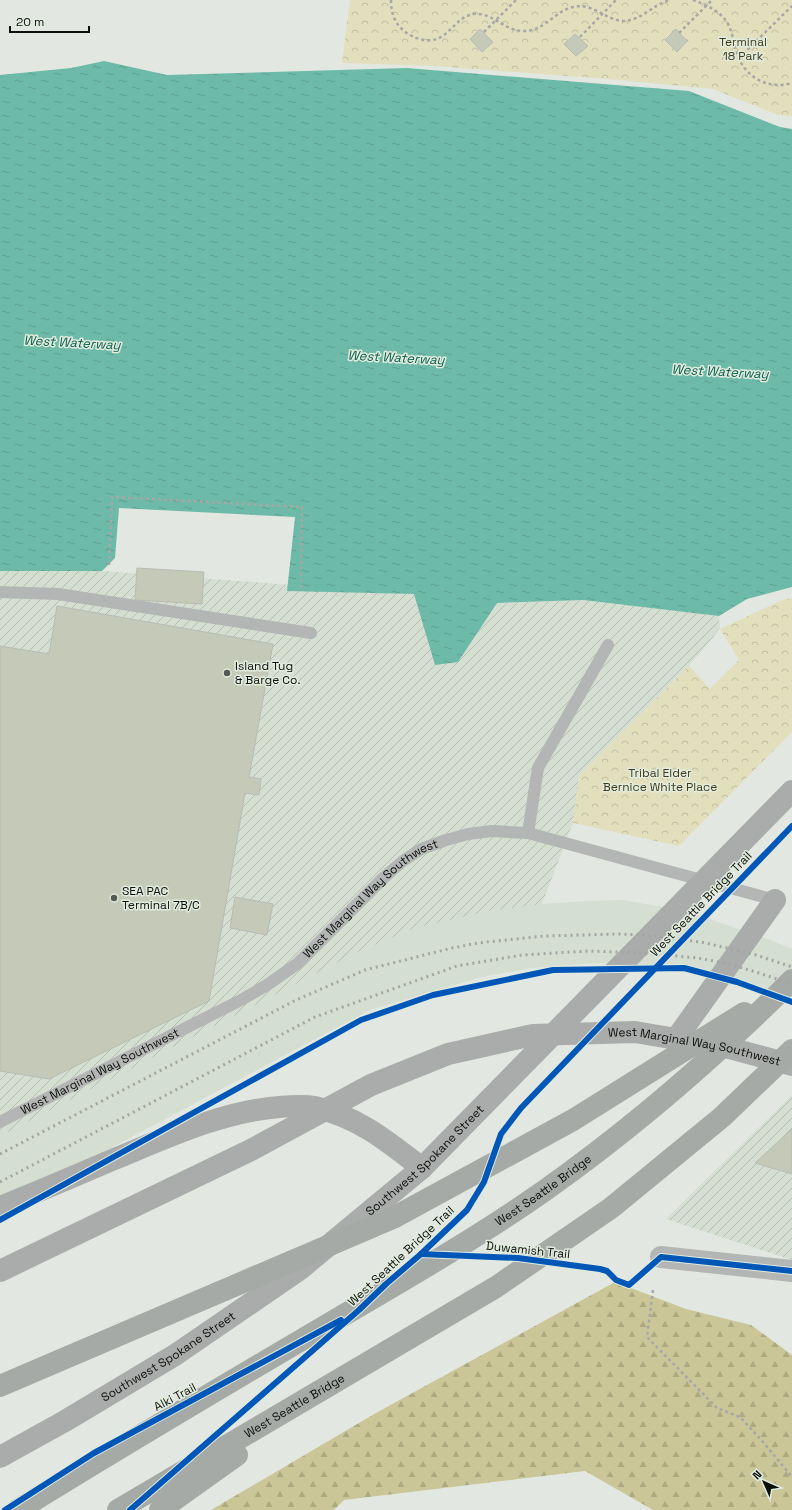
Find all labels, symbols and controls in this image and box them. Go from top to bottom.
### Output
scale bar [10,8,89,34]
text: 20 m [16,14,44,30]
park label: Terminal 18 Park [719,34,767,64]
water label: West Waterway [23,331,122,354]
water label: West Waterway [347,346,446,369]
water label: West Waterway [671,360,770,383]
place label: Island Tug & Barge Co. [235,658,300,688]
marker: Island Tug & Barge Co. [222,668,232,678]
park label: Tribal Elder Bernice White Place [603,765,717,795]
street label: West Marginal Way Southwest [299,836,440,962]
street label: West Seattle Bridge Trail [647,848,755,960]
place label: SEA PAC Terminal 7B/C [122,883,200,913]
marker: SEA PAC Terminal 7B/C [109,893,119,903]
street label: West Marginal Way Southwest [608,1024,782,1070]
street label: West Marginal Way Southwest [18,1025,182,1118]
street label: Southwest Spokane Street [362,1101,488,1219]
street label: West Seattle Bridge [492,1151,595,1230]
street label: West Seattle Bridge Trail [344,1202,458,1310]
street label: Duwamish Trail [485,1238,571,1262]
street label: Southwest Spokane Street [98,1308,239,1405]
street label: West Seattle Bridge [241,1370,348,1442]
street label: Alki Trail [151,1379,199,1415]
north arrow [744,1462,784,1502]
text: N [749,1467,764,1482]

